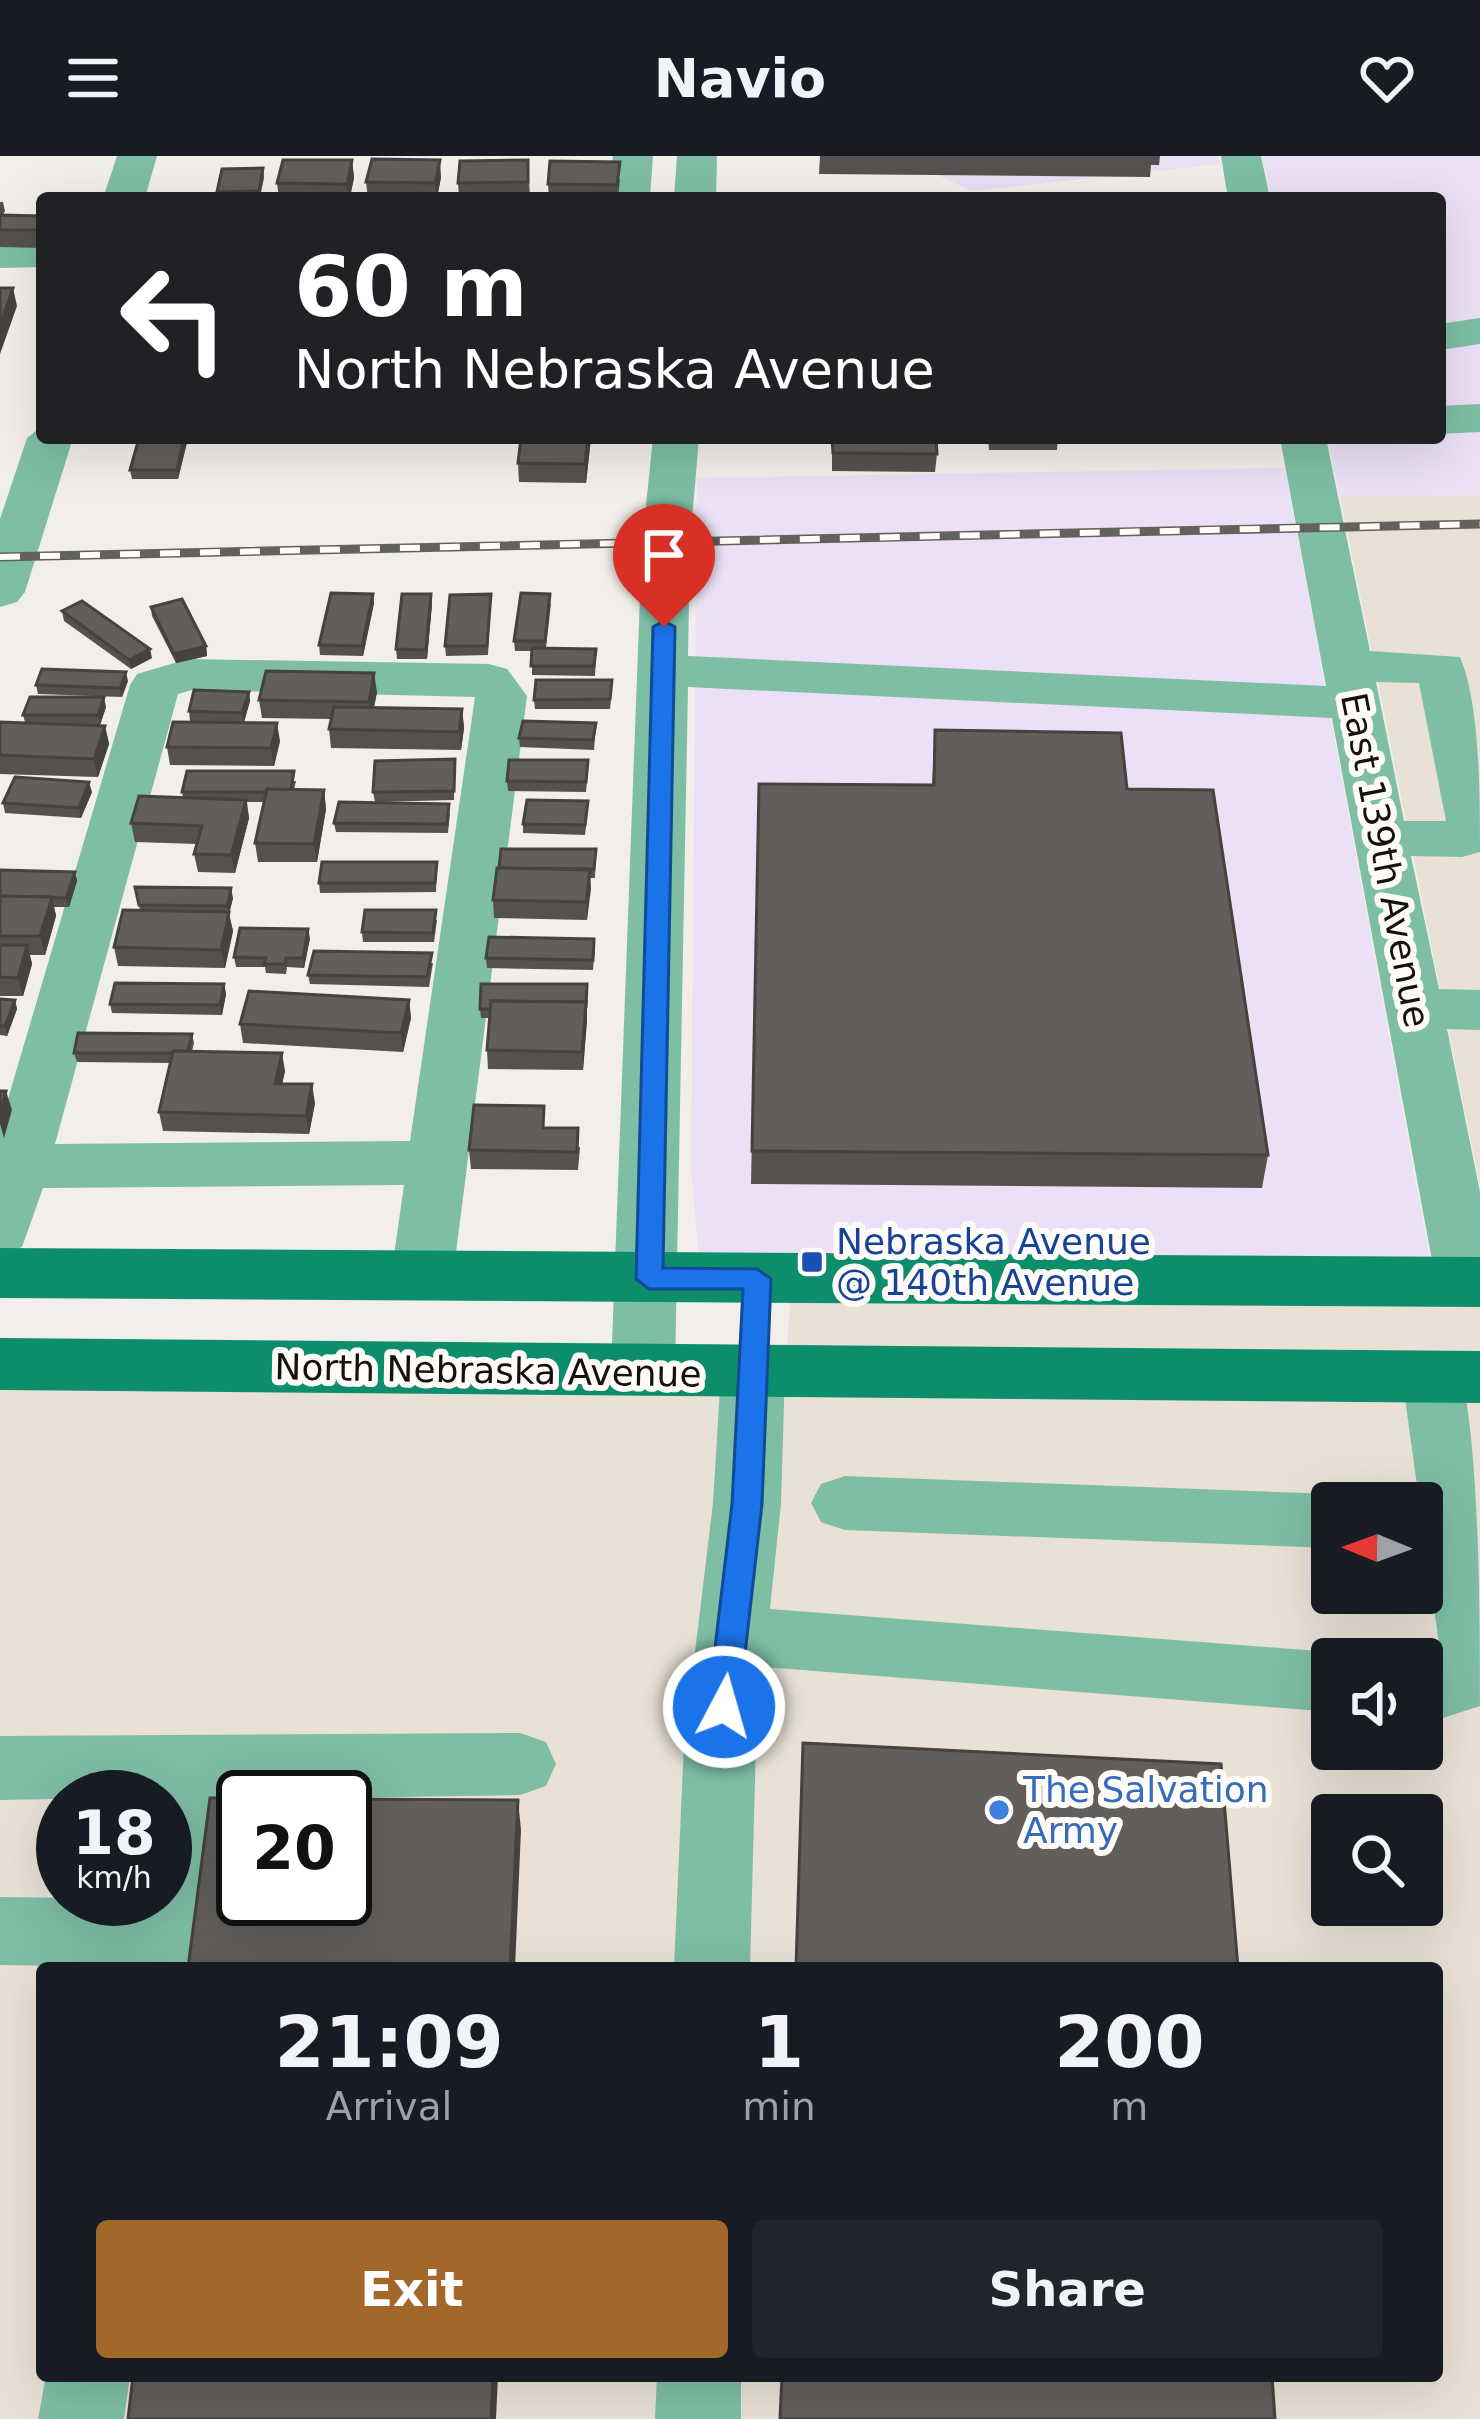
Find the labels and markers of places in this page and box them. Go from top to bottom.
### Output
pin [613,504,715,627]
place label: Nebraska Avenue @ 140th Avenue [836,1221,1151,1303]
marker: Nebraska Avenue @ 140th Avenue [799,1249,825,1275]
place label: The Salvation Army [1022,1769,1269,1851]
marker: The Salvation Army [986,1797,1012,1823]

